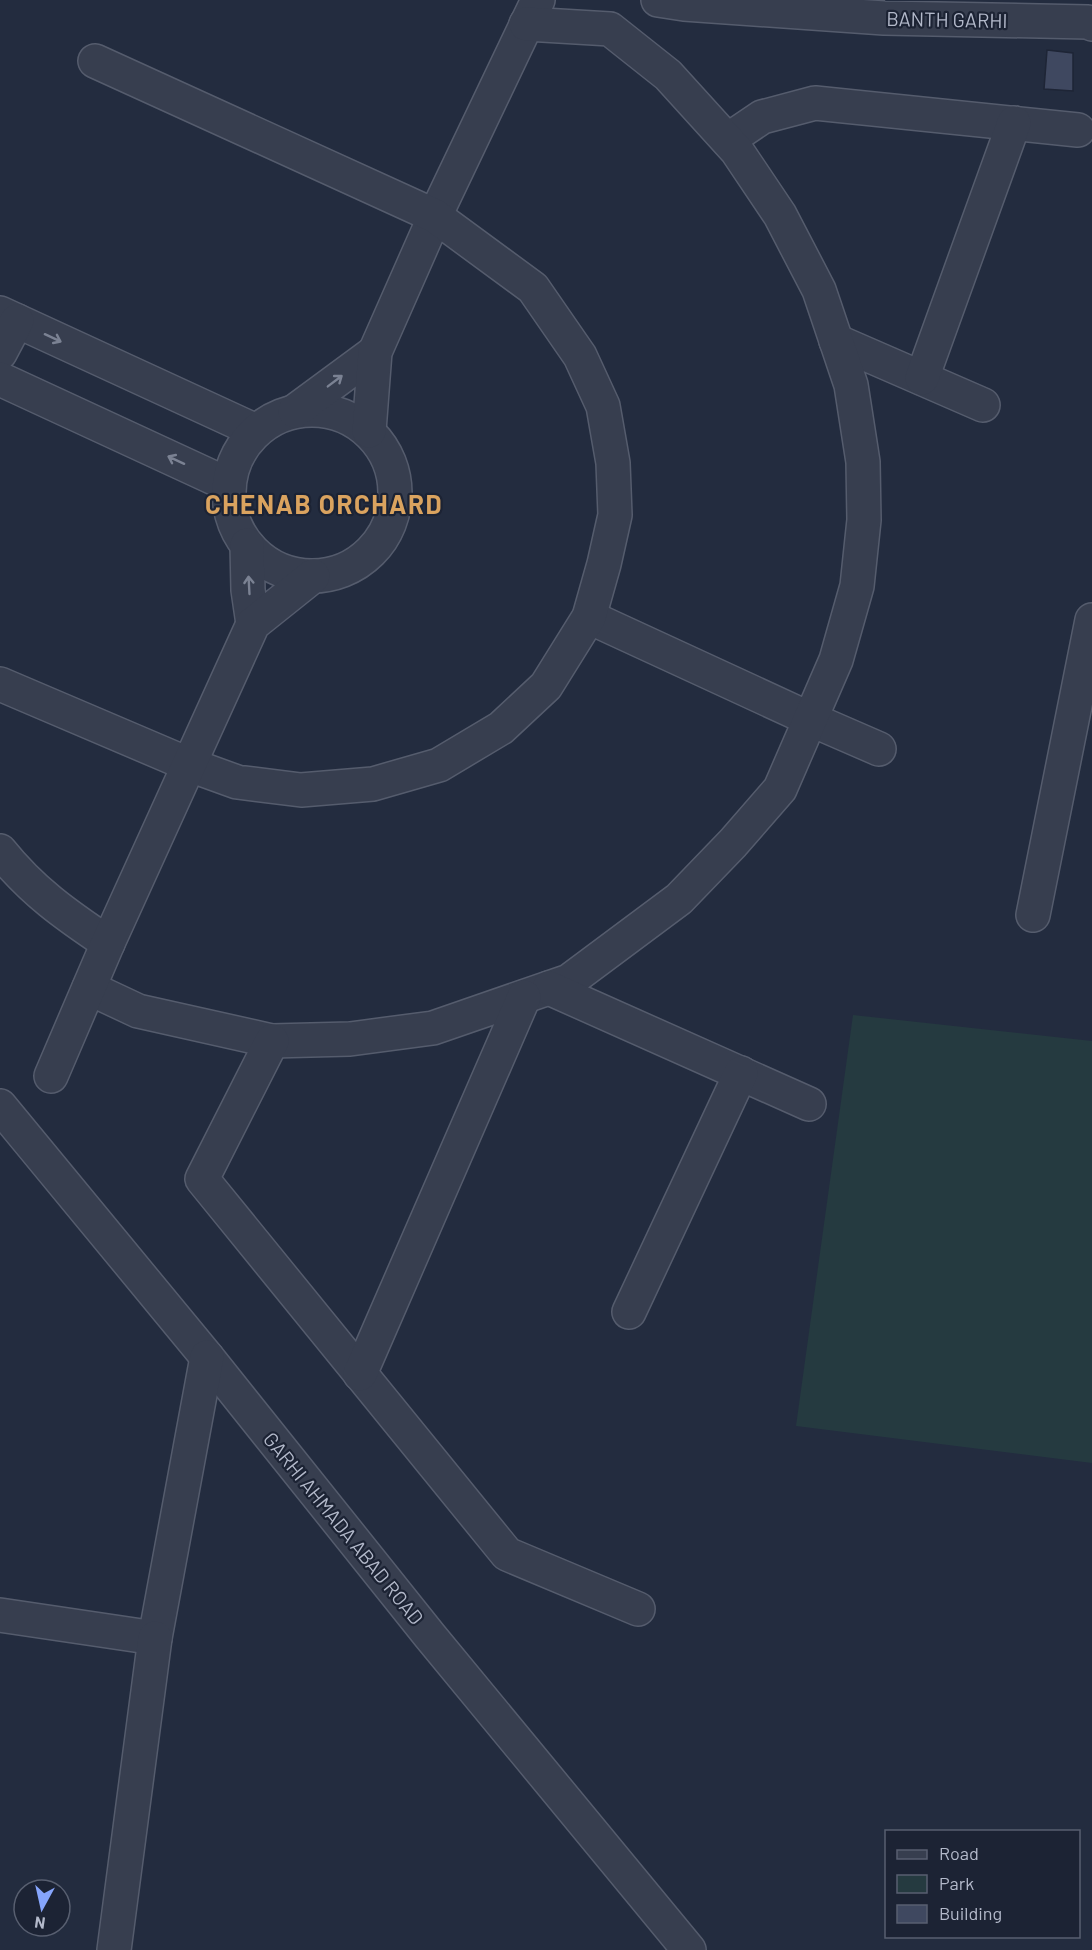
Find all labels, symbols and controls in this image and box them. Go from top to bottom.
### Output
street label: BANTH GARHI [886,6,1008,32]
one-way arrow [44,332,62,344]
one-way arrow [326,375,342,387]
one-way arrow [167,454,185,466]
district label: CHENAB ORCHARD [205,488,443,519]
one-way arrow [243,575,254,595]
street label: GARHI AHMADA ABAD ROAD [259,1427,429,1629]
legend [885,1830,1080,1938]
text: Road [939,1842,979,1864]
text: Park [939,1872,974,1894]
north arrow [12,1878,72,1938]
text: Building [939,1902,1002,1924]
text: N [33,1913,46,1933]

